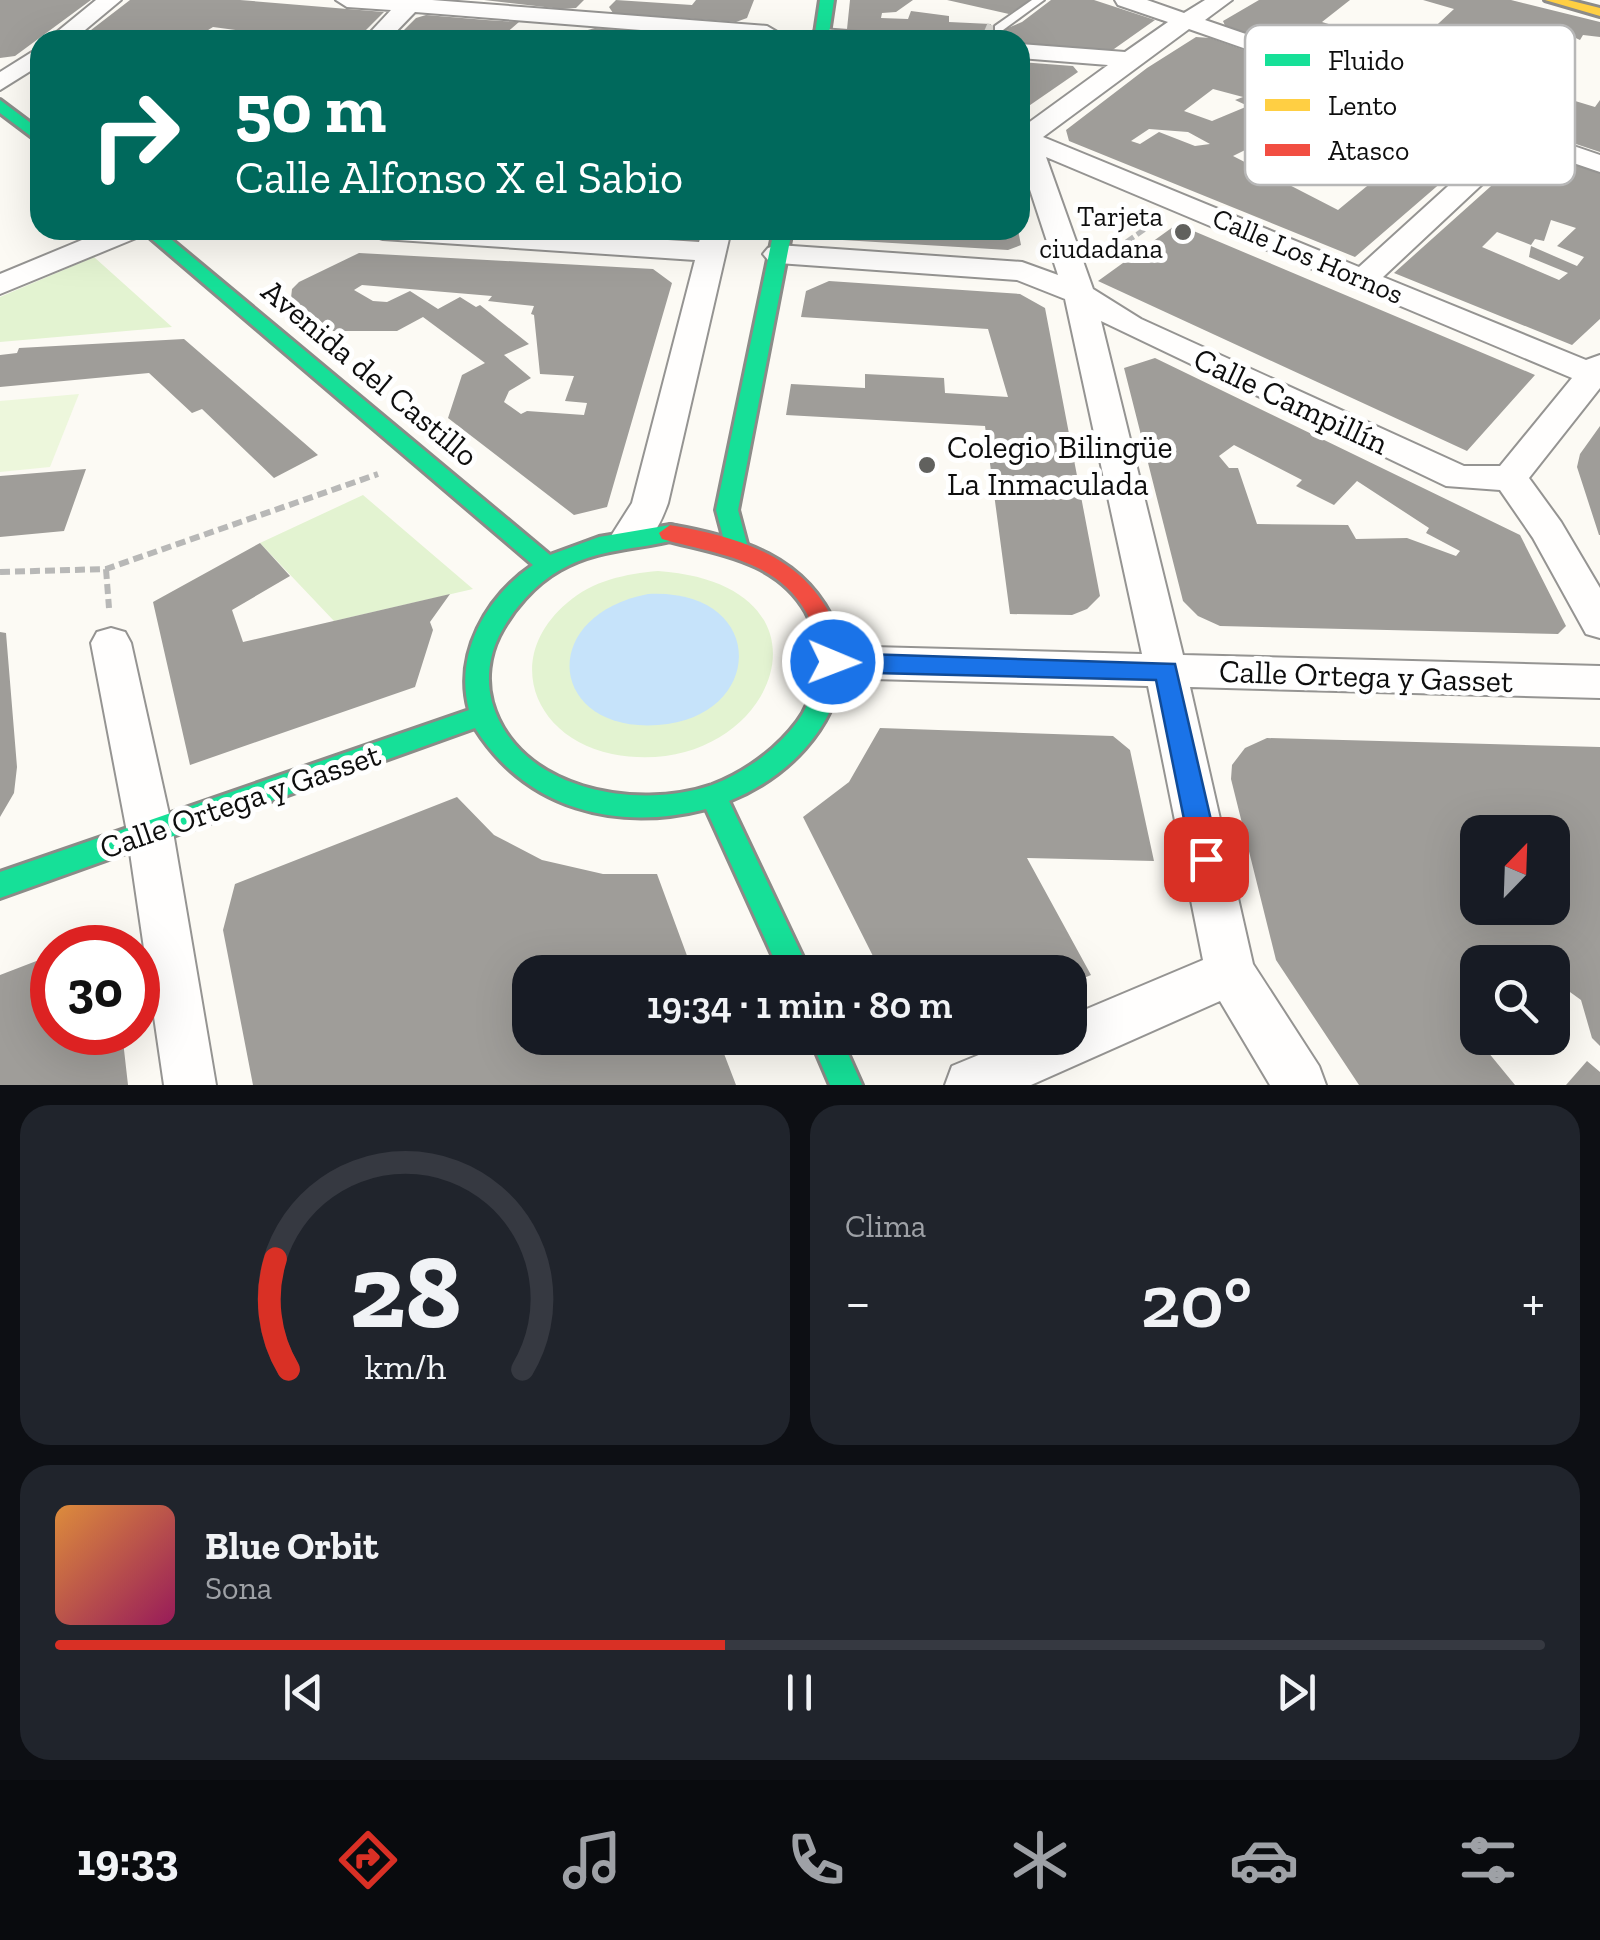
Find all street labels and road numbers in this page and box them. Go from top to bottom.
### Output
street label: Calle Los Hornos [1208,201,1408,311]
street label: Avenida del Castillo [254,272,486,474]
street label: Calle Campillín [1188,339,1395,463]
street label: Calle Ortega y Gasset [1218,652,1514,700]
street label: Calle Ortega y Gasset [95,735,385,867]

